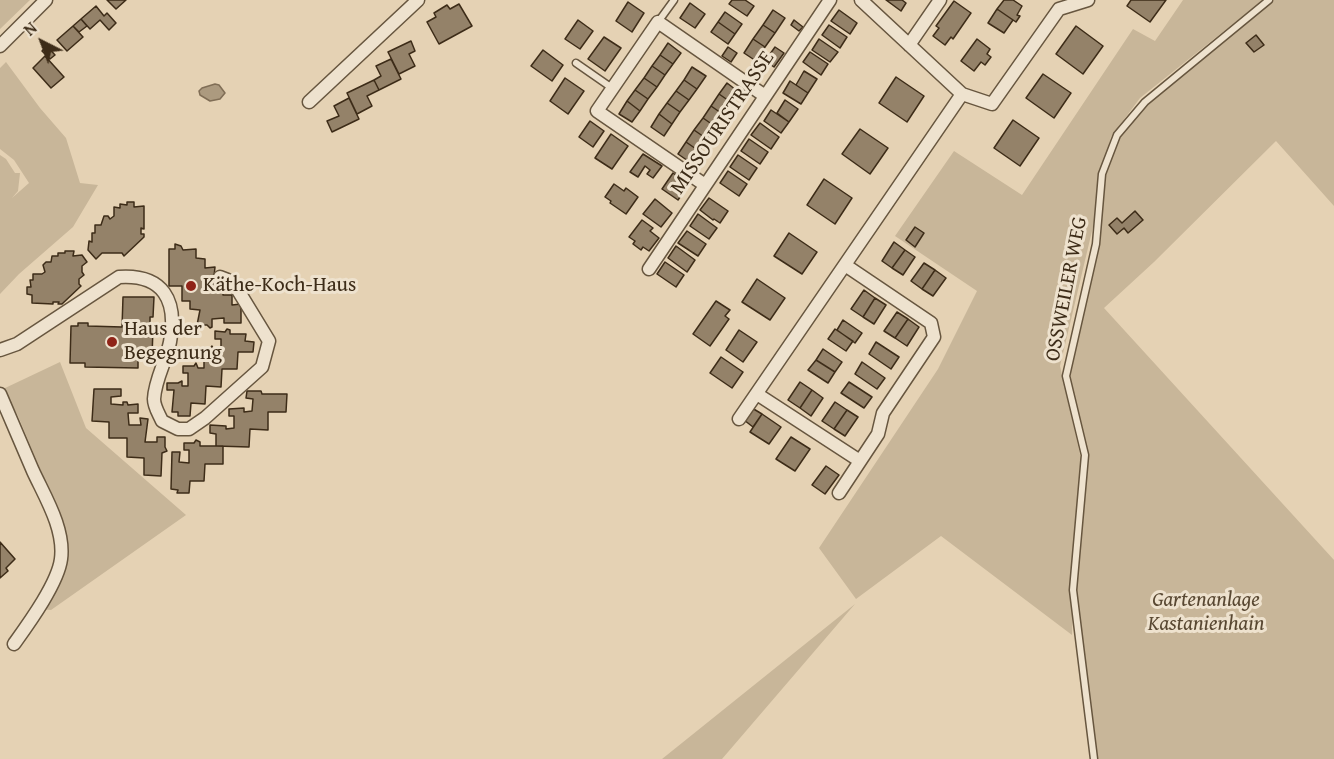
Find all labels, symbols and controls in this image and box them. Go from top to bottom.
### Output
north arrow [12,12,72,72]
text: N [18,16,42,41]
street label: MISSOURISTRASSE [666,47,780,199]
street label: OSSWEILER WEG [1041,215,1093,363]
place label: Käthe-Koch-Haus [203,273,356,299]
marker: Käthe-Koch-Haus [184,279,198,293]
place label: Haus der Begegnung [124,317,222,367]
marker: Haus der Begegnung [105,335,119,349]
park label: Gartenanlage Kastanienhain [1148,588,1264,638]

